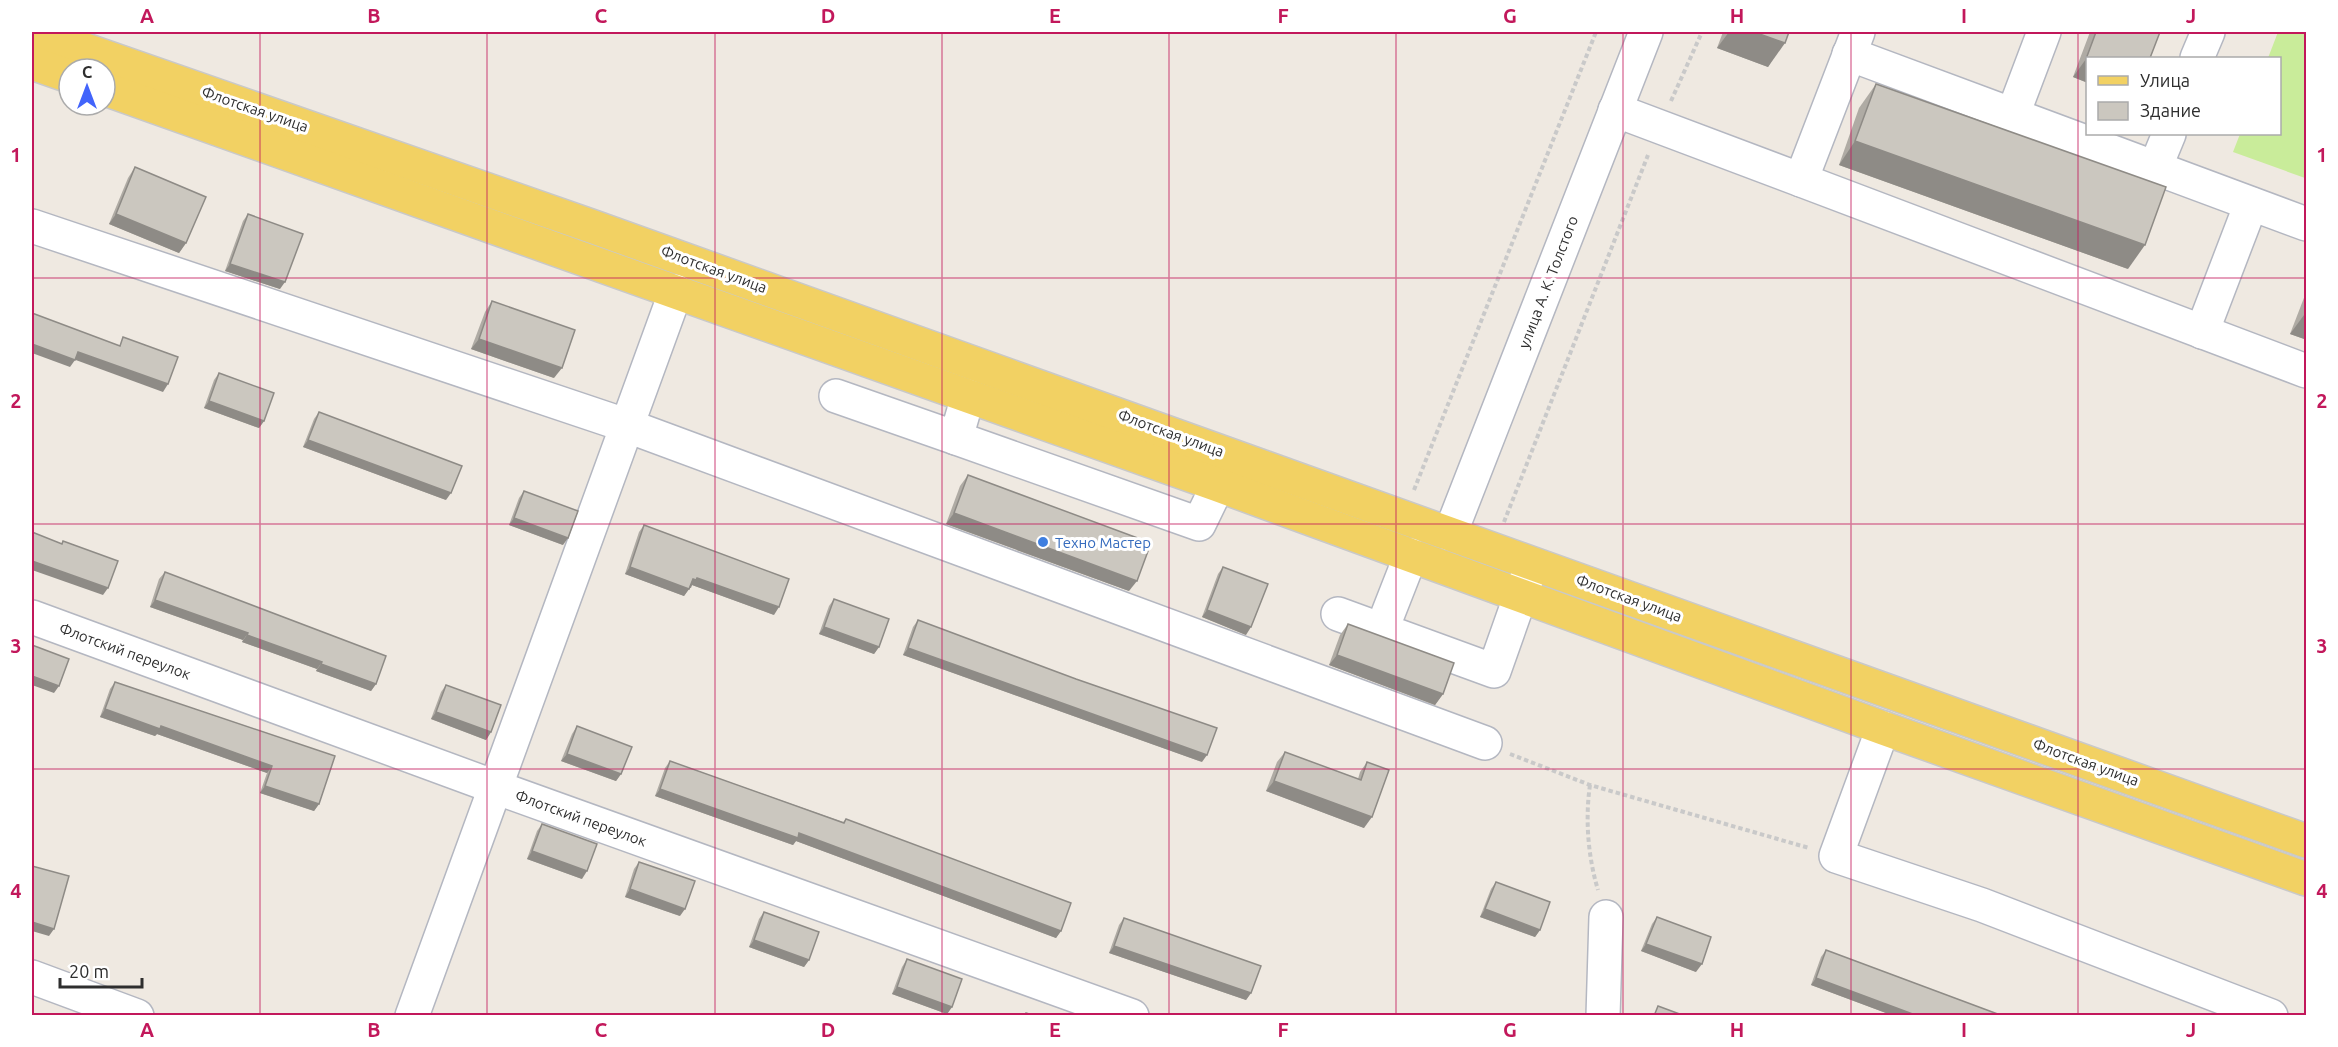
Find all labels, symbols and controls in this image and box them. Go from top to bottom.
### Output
text: A [140,4,154,27]
text: B [367,4,381,27]
text: C [595,4,608,27]
text: D [821,4,835,27]
text: E [1049,4,1061,27]
text: F [1277,4,1289,27]
text: G [1503,4,1517,27]
text: H [1730,4,1744,27]
text: I [1961,4,1967,27]
text: J [2186,4,2196,27]
north arrow [57,57,117,117]
legend [2086,57,2281,135]
text: С [82,63,92,81]
text: Улица [2140,70,2190,90]
street label: Флотская улица [199,83,311,135]
text: Здание [2140,100,2201,120]
text: 1 [10,143,22,166]
text: 1 [2316,143,2328,166]
street label: улица А. К. Толстого [1515,213,1581,351]
street label: Флотская улица [659,242,769,296]
text: 2 [10,389,22,412]
text: 2 [2316,389,2328,412]
street label: Флотская улица [1116,406,1226,460]
place label: Техно Мастер [1055,534,1151,551]
marker: Техно Мастер [1036,535,1050,549]
street label: Флотская улица [1574,571,1684,625]
street label: Флотский переулок [57,619,193,683]
text: 3 [10,634,22,657]
text: 3 [2316,634,2328,657]
street label: Флотская улица [2031,735,2141,789]
street label: Флотский переулок [513,786,649,850]
text: 4 [10,879,22,902]
text: 4 [2316,879,2328,902]
scale bar [60,951,142,989]
text: 20 m [69,961,109,981]
text: A [140,1018,154,1041]
text: B [367,1018,381,1041]
text: C [595,1018,608,1041]
text: D [821,1018,835,1041]
text: E [1049,1018,1061,1041]
text: F [1277,1018,1289,1041]
text: G [1503,1018,1517,1041]
text: H [1730,1018,1744,1041]
text: I [1961,1018,1967,1041]
text: J [2186,1018,2196,1041]

